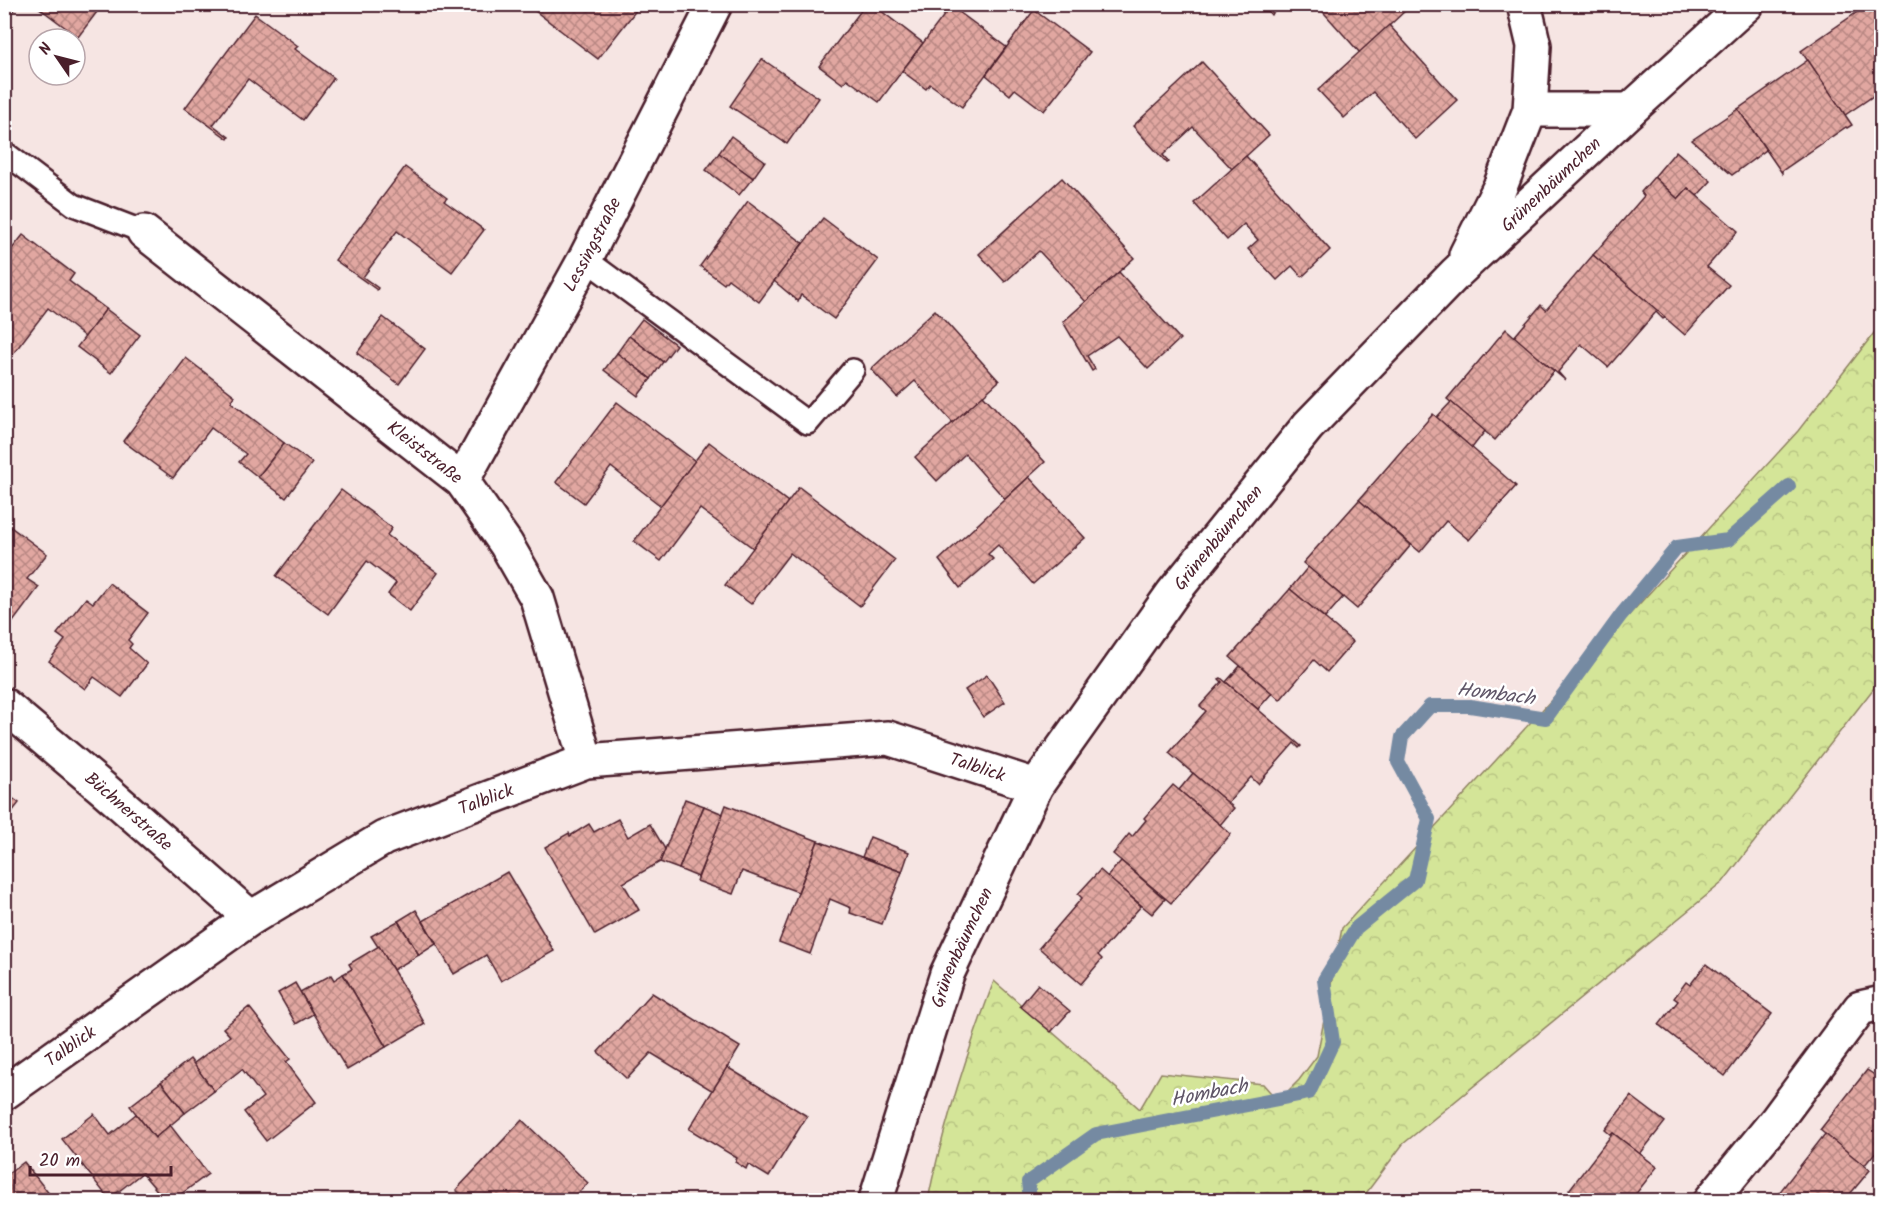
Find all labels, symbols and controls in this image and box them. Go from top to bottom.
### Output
north arrow [27,27,87,87]
text: N [33,38,59,61]
street label: Grünenbäumchen [1495,131,1609,240]
street label: Lessingstraße [556,193,630,298]
street label: Kleiststraße [380,414,468,492]
street label: Grünenbäumchen [1167,479,1271,598]
water label: Hombach [1455,674,1539,716]
street label: Talblick [945,746,1009,791]
street label: Büchnerstraße [77,766,179,859]
street label: Talblick [455,777,519,824]
street label: Grünenbäumchen [924,883,1002,1012]
street label: Talblick [39,1019,103,1076]
water label: Hombach [1168,1070,1253,1117]
scale bar [30,1139,171,1177]
text: 20 m [39,1147,80,1176]

